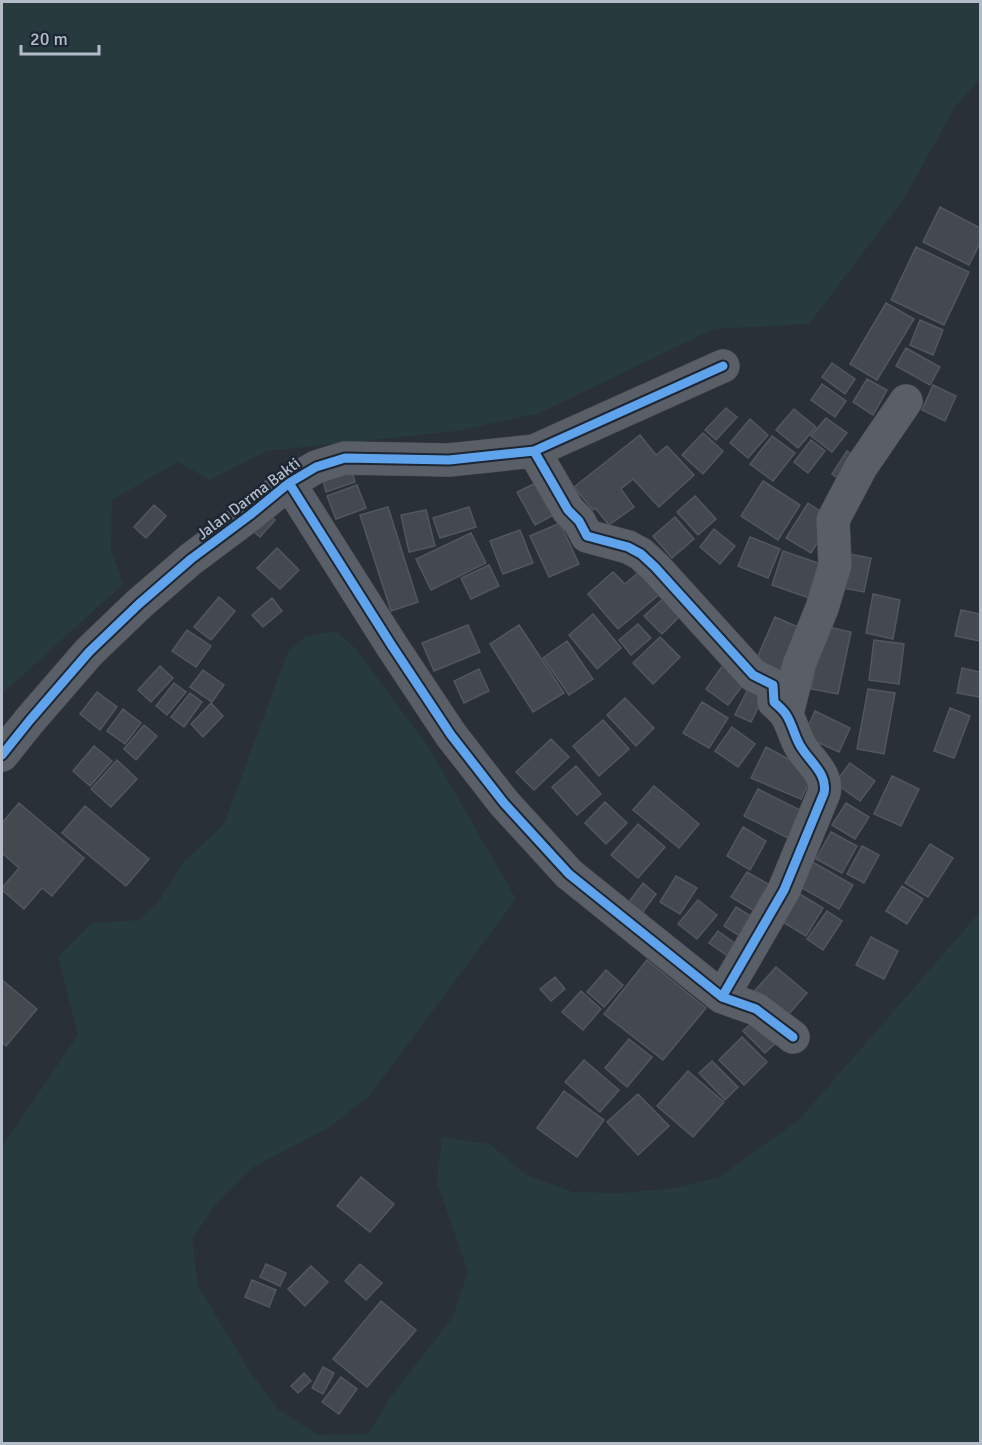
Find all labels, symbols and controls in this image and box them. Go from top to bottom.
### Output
scale bar [21,18,99,56]
text: 20 m [30,28,68,50]
street label: Jalan Darma Bakti [193,453,304,544]

